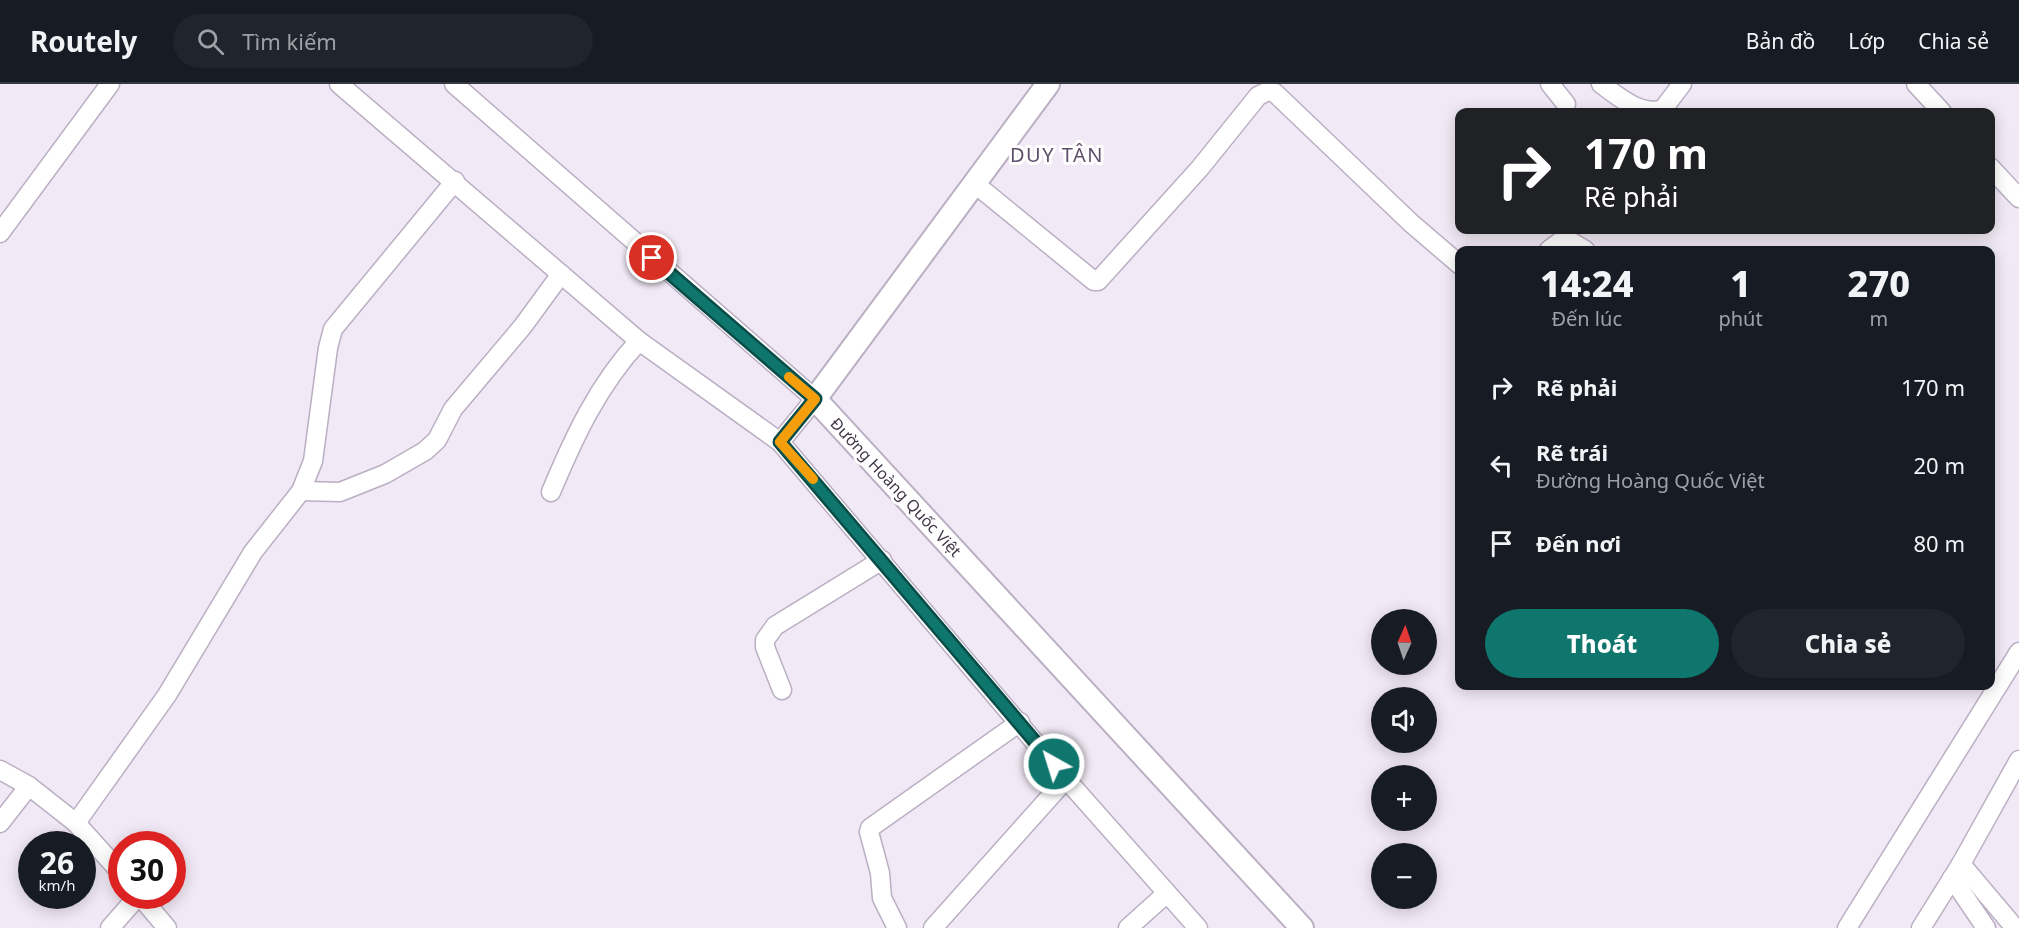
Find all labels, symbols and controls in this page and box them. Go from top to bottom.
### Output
search box [173,14,593,68]
text: Routely [30,22,137,60]
icon: search [194,25,227,58]
text: Tìm kiếm [242,26,337,56]
text: Bản đồ [1746,27,1815,55]
text: Lớp [1848,27,1885,55]
text: Chia sẻ [1918,27,1989,55]
text: 170 m [1584,124,1708,181]
icon: right [1485,132,1563,210]
district label: DUY TÂN [1010,141,1104,168]
text: Rẽ phải [1584,178,1678,215]
pin [626,232,677,283]
icon: arrive [635,241,668,274]
text: 14:24 [1540,259,1633,308]
text: 1 [1730,259,1751,308]
text: 270 [1848,259,1910,308]
text: Đến lúc [1551,305,1622,332]
text: phút [1718,305,1763,332]
text: m [1869,305,1888,332]
icon: right [1485,371,1518,404]
text: Rẽ phải [1536,372,1617,402]
text: 170 m [1901,372,1965,402]
street label: Đường Hoàng Quốc Việt [826,413,967,562]
text: Rẽ trái [1536,437,1608,467]
icon: left [1485,449,1518,482]
text: 20 m [1914,450,1965,480]
text: Đường Hoàng Quốc Việt [1536,467,1765,494]
icon: arrive [1485,527,1518,560]
text: Đến nơi [1536,528,1621,558]
text: 80 m [1914,528,1965,558]
north arrow [1371,609,1437,675]
map controls [1371,609,1437,909]
button: Thoát [1485,609,1719,678]
button: Chia sẻ [1731,609,1965,678]
button: sound [1371,687,1437,753]
position arrow [1022,732,1086,796]
button: + [1371,765,1437,831]
speed limit sign: 30 [108,831,186,909]
text: 26 [40,842,74,883]
button: − [1371,843,1437,909]
text: km/h [39,875,75,895]

